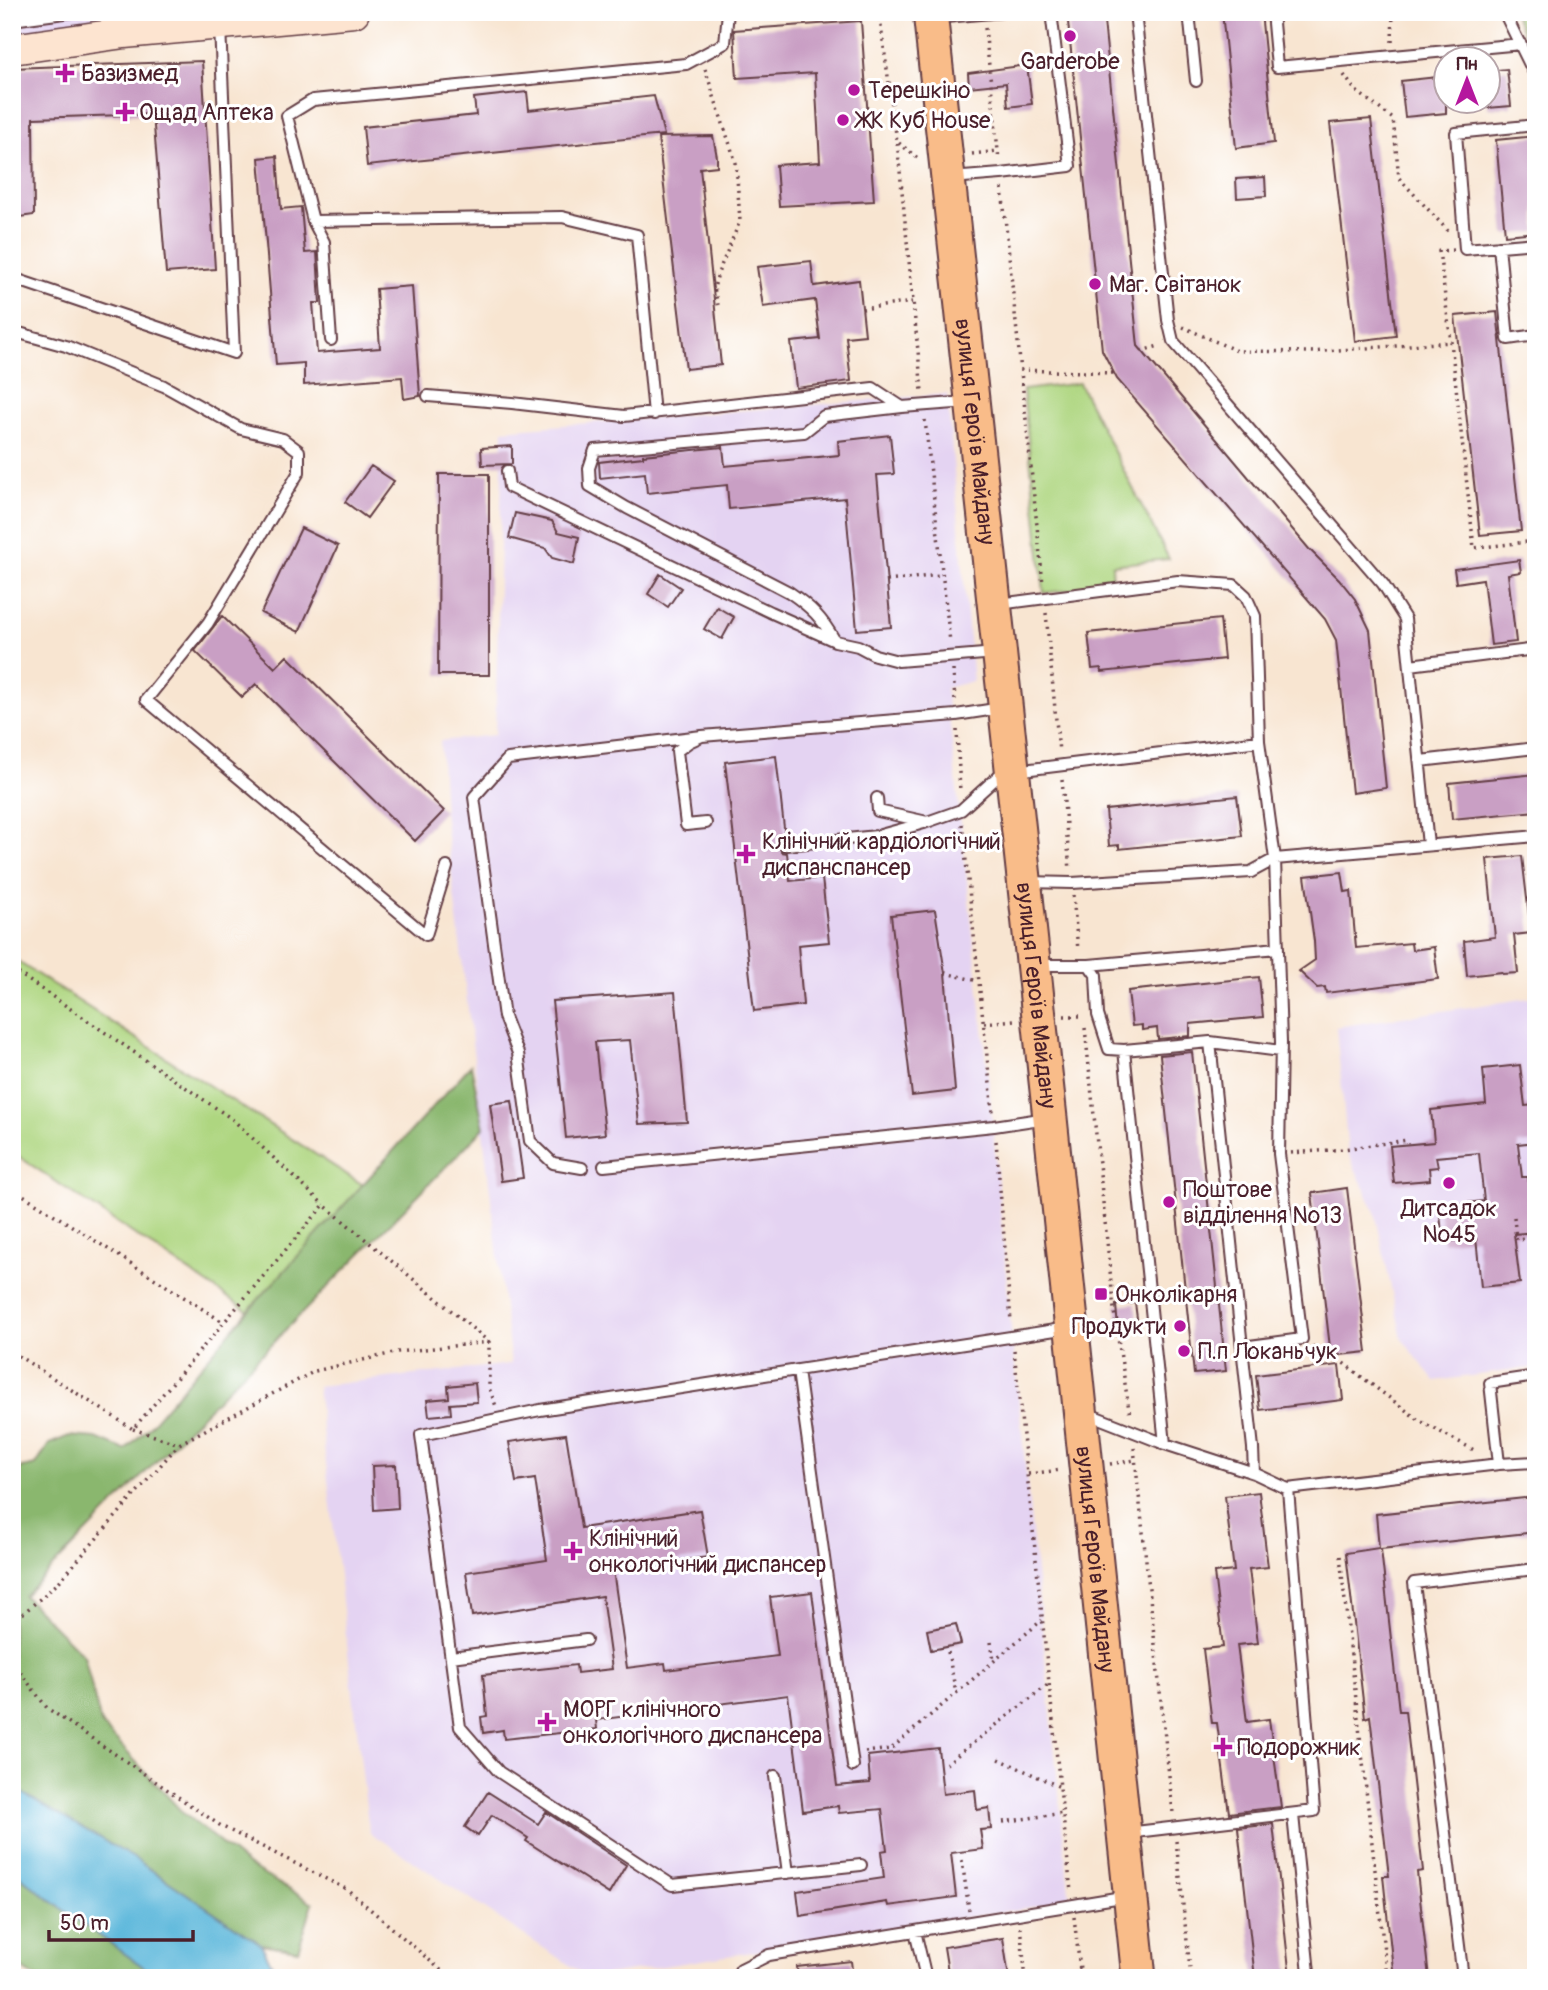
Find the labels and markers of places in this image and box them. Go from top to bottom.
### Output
marker: Garderobe [1062,28,1078,44]
place label: Garderobe [1020,47,1120,76]
place label: Базизмед [81,59,178,88]
marker: Базизмед [55,63,75,83]
place label: Терешкіно [868,76,970,105]
marker: Терешкіно [846,82,862,98]
place label: Ощад Аптека [139,98,274,127]
marker: Ощад Аптека [117,104,133,120]
place label: ЖК Куб House [854,106,991,135]
marker: ЖК Куб House [835,112,851,128]
place label: Маг. Світанок [1109,270,1242,299]
marker: Маг. Світанок [1087,276,1103,292]
place label: Клінічний кардіологічний диспанспансер [762,827,1001,882]
marker: Клінічний кардіологічний диспанспансер [736,844,756,864]
place label: Поштове відділення №13 [1183,1175,1342,1230]
marker: Дитсадок №45 [1441,1175,1457,1191]
marker: Поштове відділення №13 [1161,1194,1177,1210]
place label: Дитсадок №45 [1400,1194,1497,1249]
place label: Онколікарня [1115,1280,1237,1309]
marker: Онколікарня [1093,1286,1109,1302]
place label: Продукти [1072,1312,1166,1341]
marker: Продукти [1172,1318,1188,1334]
place label: П.п Локаньчук [1198,1337,1338,1366]
marker: П.п Локаньчук [1176,1343,1192,1359]
place label: Клінічний онкологічний диспансер [589,1524,826,1579]
marker: Клінічний онкологічний диспансер [563,1541,583,1561]
place label: МОРГ клінічного онкологічного диспансера [563,1695,822,1750]
marker: МОРГ клінічного онкологічного диспансера [537,1712,557,1732]
place label: Подорожник [1237,1733,1361,1762]
marker: Подорожник [1215,1739,1231,1755]

